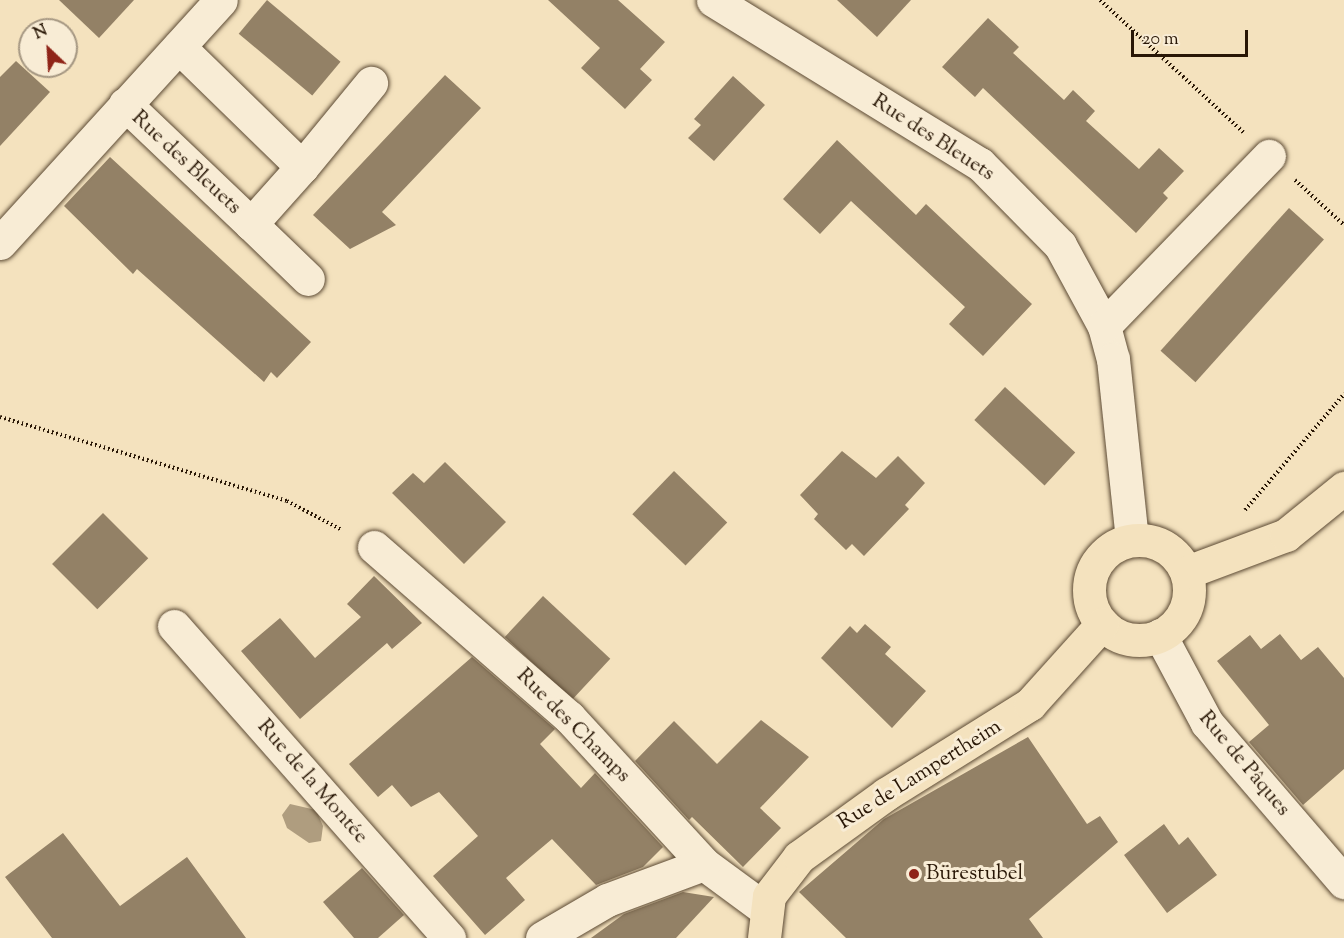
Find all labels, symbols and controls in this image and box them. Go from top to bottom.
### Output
north arrow [18,18,78,78]
scale bar [1134,18,1251,56]
text: N [30,20,52,46]
text: 20 m [1142,27,1179,53]
street label: Rue des Bleuets [867,89,999,187]
street label: Rue des Bleuets [126,106,246,220]
street label: Rue des Champs [511,664,635,788]
street label: Rue de Pâques [1193,706,1295,822]
street label: Rue de la Montée [251,715,373,849]
street label: Rue de Lampertheim [834,715,1006,835]
place label: Bürestubel [926,861,1023,887]
marker: Bürestubel [907,867,921,881]

